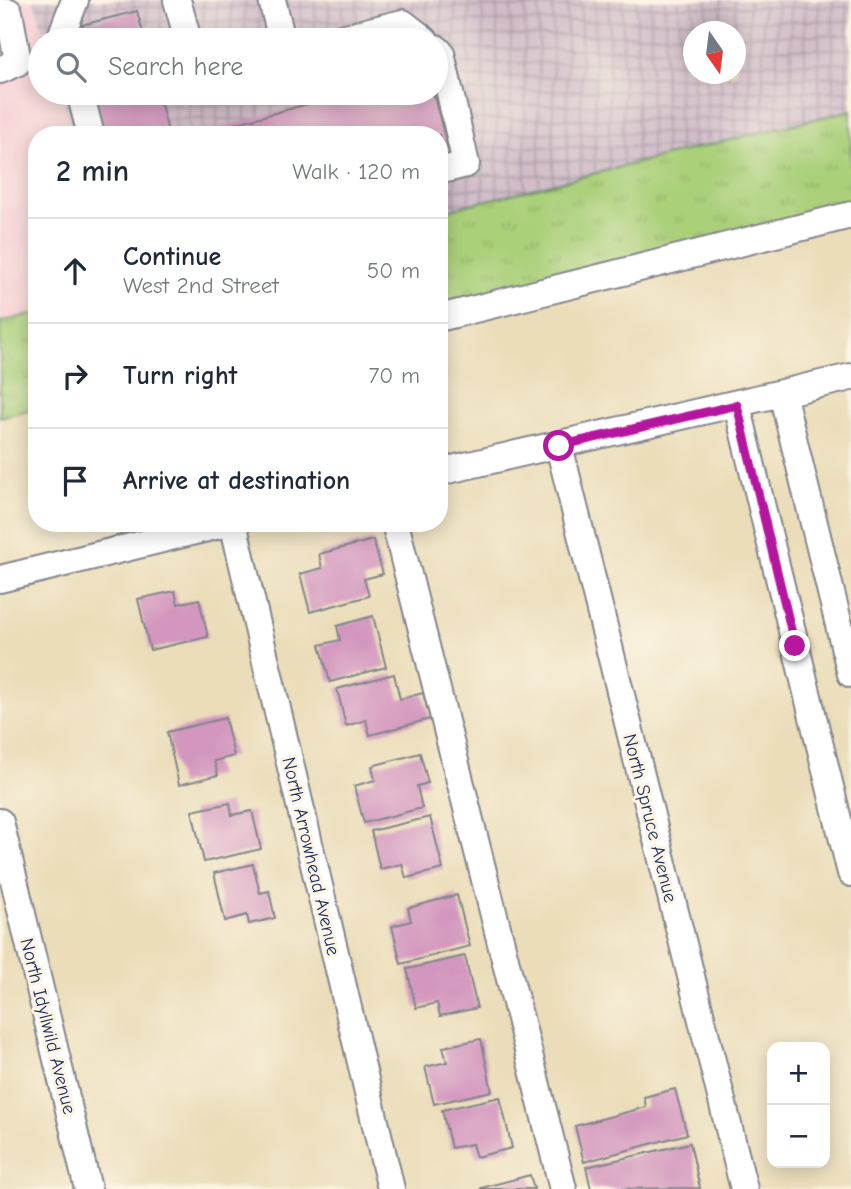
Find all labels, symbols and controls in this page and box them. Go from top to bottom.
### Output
north arrow [683,21,746,84]
search box [28,28,448,105]
icon: search [52,48,90,86]
text: Search here [108,52,243,82]
text: 2 min [56,154,129,189]
text: Walk · 120 m [292,158,420,185]
text: Continue [123,242,221,272]
icon: ahead [56,252,94,290]
text: 50 m [367,257,420,284]
text: West 2nd Street [123,272,279,299]
icon: right [56,357,94,395]
text: Turn right [123,361,237,391]
text: 70 m [368,362,420,389]
route start [543,430,574,461]
icon: arrive [56,462,94,500]
text: Arrive at destination [123,466,350,496]
route end [779,630,810,661]
street label: North Spruce Avenue [618,732,682,905]
street label: North Arrowhead Avenue [277,755,345,958]
street label: North Idyllwild Avenue [16,936,81,1116]
map controls [767,1042,830,1168]
button: + [767,1042,830,1105]
button: − [767,1105,830,1168]

